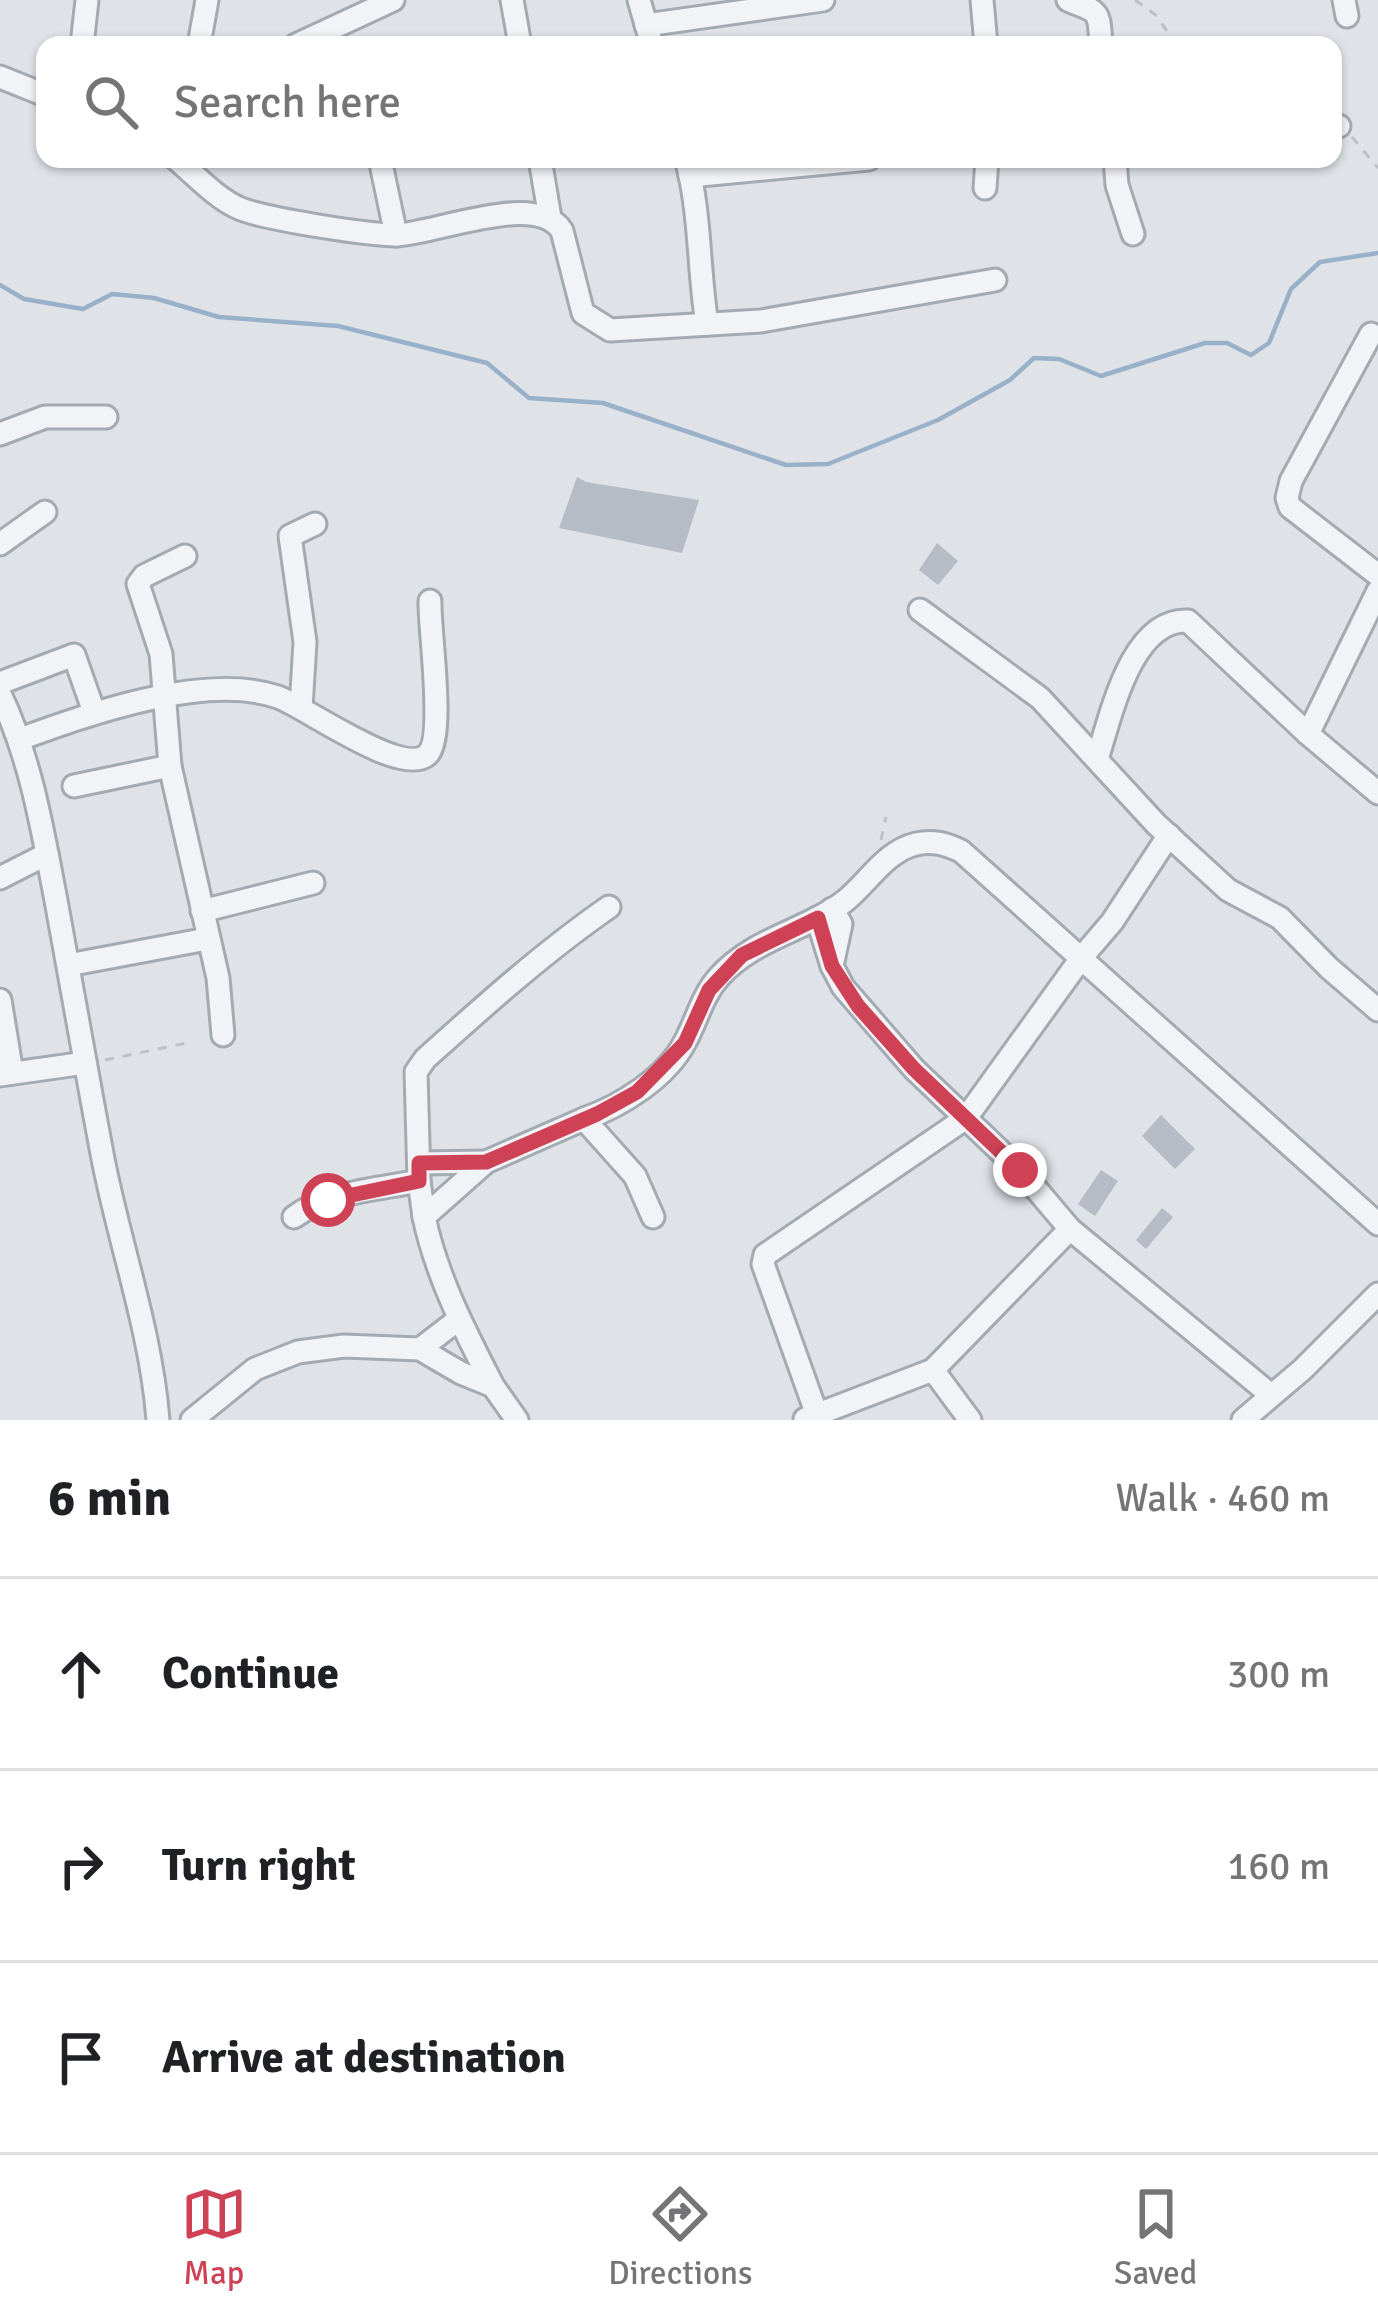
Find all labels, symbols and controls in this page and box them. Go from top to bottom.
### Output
search box [36,36,1342,168]
icon: search [78,69,144,135]
text: Search here [174,75,401,130]
route end [993,1143,1047,1197]
route start [301,1173,355,1227]
text: 6 min [48,1467,171,1530]
text: Walk · 460 m [1116,1474,1330,1522]
icon: ahead [48,1641,114,1707]
text: Continue [162,1646,339,1701]
text: 300 m [1227,1650,1330,1698]
icon: right [48,1833,114,1899]
text: Turn right [162,1838,356,1893]
text: 160 m [1227,1842,1330,1890]
icon: arrive [48,2025,114,2091]
text: Arrive at destination [162,2030,566,2085]
tab: Map [181,2181,247,2294]
tab: Directions [608,2181,753,2294]
tab: Saved [1114,2181,1197,2294]

